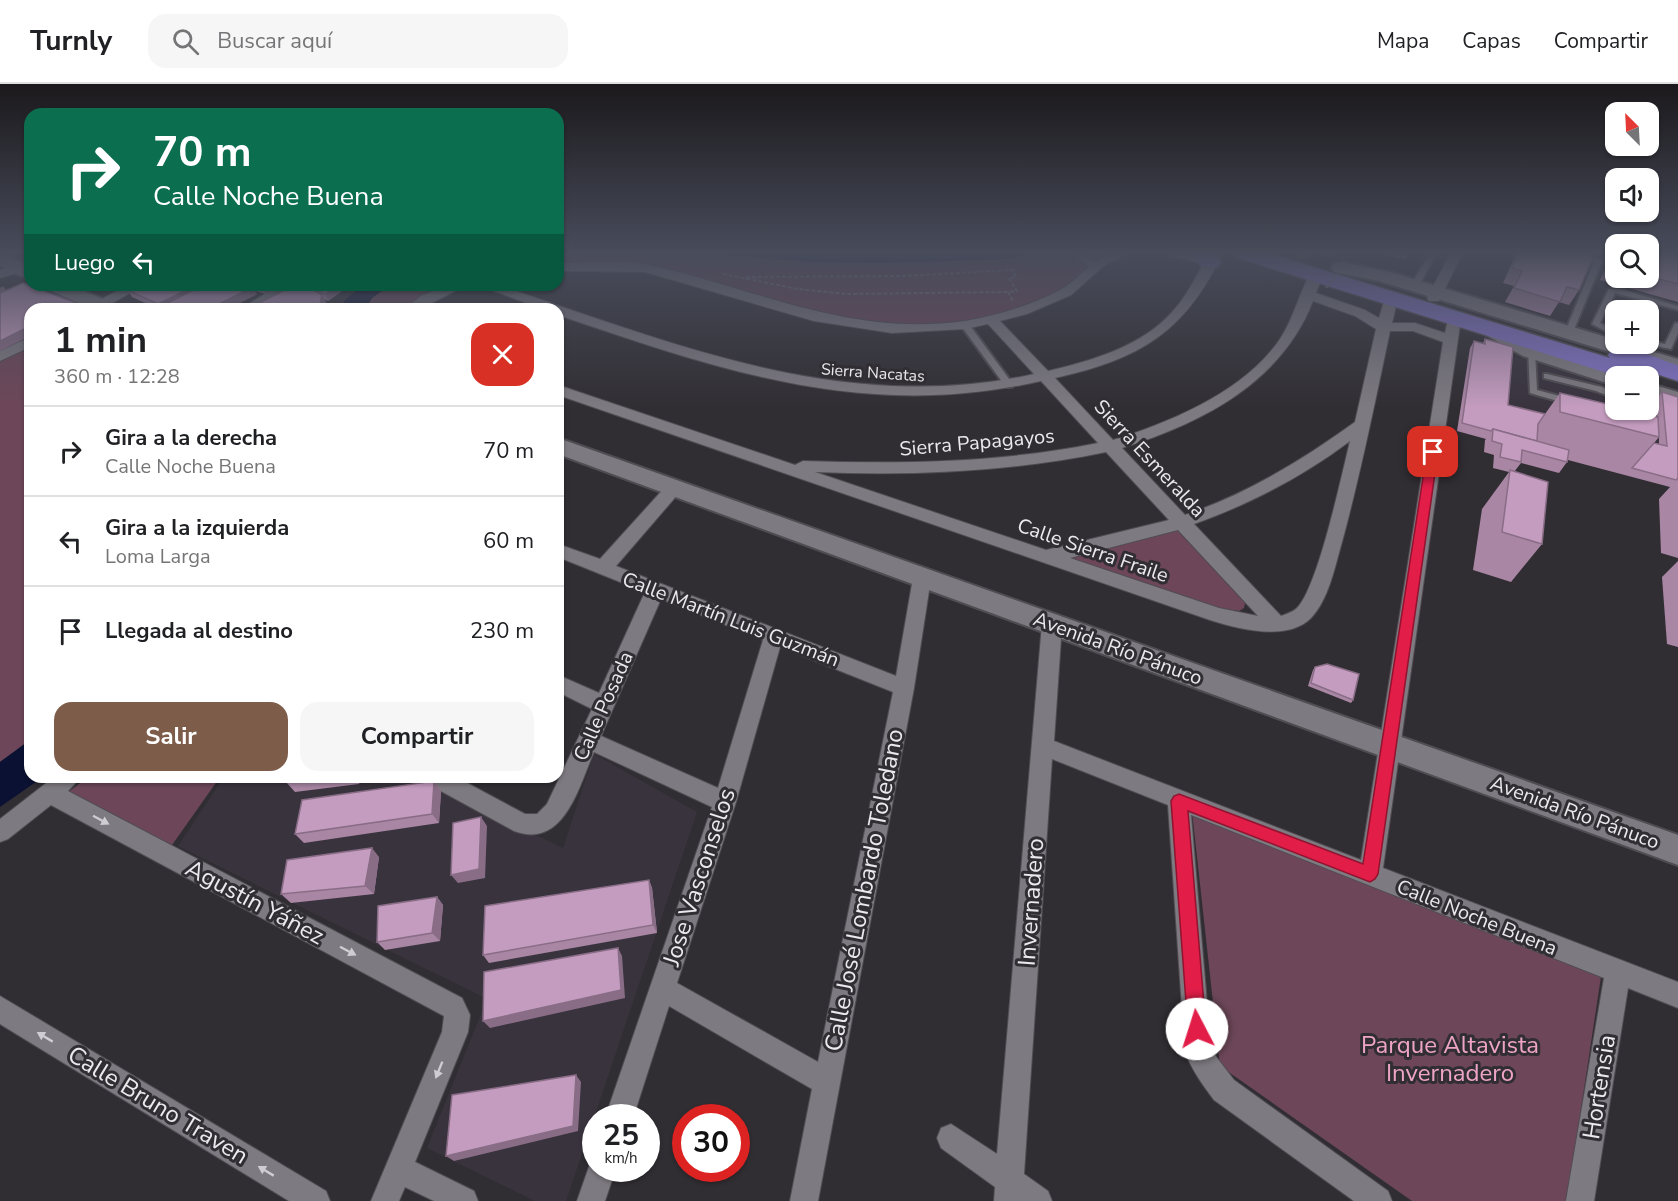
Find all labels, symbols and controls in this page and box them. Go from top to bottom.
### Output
search box [148,14,568,68]
text: Turnly [30,22,112,60]
icon: search [169,25,202,58]
text: Buscar aquí [217,26,332,56]
text: Mapa [1377,27,1429,55]
text: Capas [1462,27,1521,55]
text: Compartir [1554,27,1648,55]
north arrow [1605,102,1659,156]
map controls [1605,102,1659,420]
text: 70 m [153,124,252,181]
icon: right [54,132,132,210]
button: sound [1605,168,1659,222]
text: Calle Noche Buena [153,178,384,215]
button: search [1605,234,1659,288]
icon: left [127,246,160,279]
text: Luego [54,248,115,278]
button: + [1605,300,1659,354]
text: 1 min [54,316,147,365]
button: close [471,323,534,386]
street label: Sierra Nacatas [820,358,926,388]
text: 360 m · 12:28 [54,363,180,390]
button: − [1605,366,1659,420]
street label: Sierra Esmeralda [1088,393,1211,523]
street label: Sierra Papagayos [898,422,1056,463]
text: Gira a la derecha [105,423,277,453]
pin [1407,426,1458,477]
icon: right [54,435,87,468]
icon: arrive [1416,435,1449,468]
text: 70 m [483,436,534,466]
text: Calle Noche Buena [105,453,276,480]
street label: Calle Sierra Fraile [1014,512,1172,589]
text: Gira a la izquierda [105,513,289,543]
icon: left [54,525,87,558]
text: 60 m [483,526,534,556]
text: Loma Larga [105,543,211,570]
street label: Calle Martín Luis Guzmán [619,566,843,673]
street label: Avenida Río Pánuco [1030,605,1206,692]
icon: arrive [54,615,87,648]
text: Llegada al destino [105,616,293,646]
text: 230 m [470,616,534,646]
street label: Calle Posada [567,647,640,765]
button: Salir [54,702,288,771]
button: Compartir [300,702,534,771]
street label: Calle José Lombardo Toledano [817,726,911,1054]
street label: Avenida Río Pánuco [1487,769,1663,856]
street label: Jose Vasconselos [655,784,743,971]
one-way arrow [93,815,110,825]
street label: Invernadero [1011,837,1051,967]
street label: Agustín Yáñez [180,852,330,952]
street label: Calle Noche Buena [1393,873,1561,962]
one-way arrow [340,946,357,956]
position arrow [1165,997,1229,1061]
park label: Parque Altavista Invernadero [1361,1029,1539,1089]
one-way arrow [37,1031,53,1042]
street label: Hortensia [1575,1032,1623,1142]
street label: Calle Bruno Traven [62,1038,254,1172]
one-way arrow [434,1061,444,1079]
speed limit sign: 30 [672,1104,750,1182]
text: 25 [603,1115,639,1156]
text: km/h [604,1148,638,1168]
one-way arrow [258,1165,274,1176]

